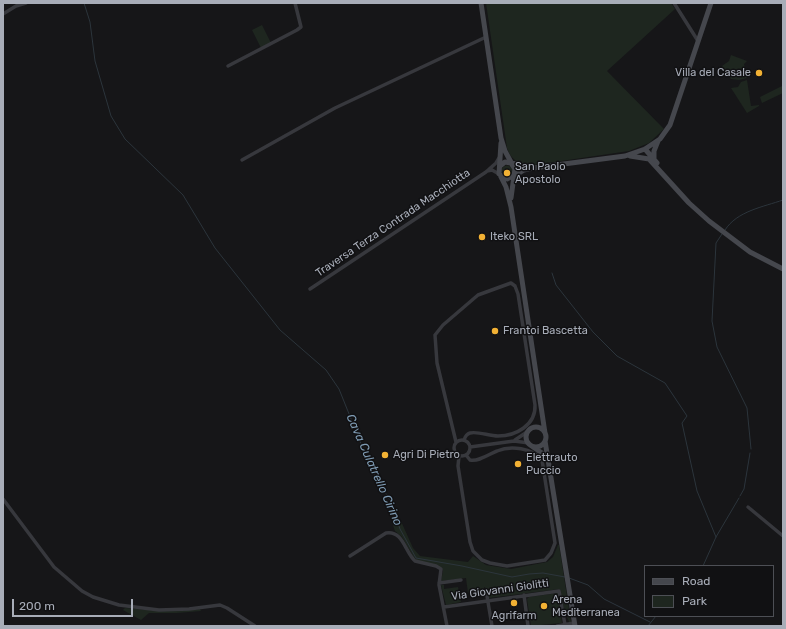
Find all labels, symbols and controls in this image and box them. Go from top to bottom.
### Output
place label: Villa del Casale [675,66,751,80]
marker: Villa del Casale [754,68,764,78]
place label: San Paolo Apostolo [515,160,566,186]
street label: Traversa Terza Contrada Macchiotta [313,166,473,280]
marker: San Paolo Apostolo [502,168,512,178]
place label: Iteko SRL [490,230,538,244]
marker: Iteko SRL [477,232,487,242]
place label: Frantoi Bascetta [503,324,588,338]
marker: Frantoi Bascetta [490,326,500,336]
water label: Cava Culatrello Cirino [343,412,405,528]
place label: Agri Di Pietro [393,448,460,462]
marker: Agri Di Pietro [380,450,390,460]
place label: Elettrauto Puccio [526,451,577,477]
marker: Elettrauto Puccio [513,459,523,469]
legend [644,565,774,617]
text: Road [682,574,710,588]
street label: Via Giovanni Giolitti [450,577,550,603]
scale bar [14,591,135,617]
place label: Arena Mediterranea [552,593,620,619]
text: Park [682,594,707,608]
marker: Agrifarm [509,598,519,608]
text: 200 m [19,599,55,613]
marker: Arena Mediterranea [539,601,549,611]
place label: Agrifarm [492,609,536,623]

